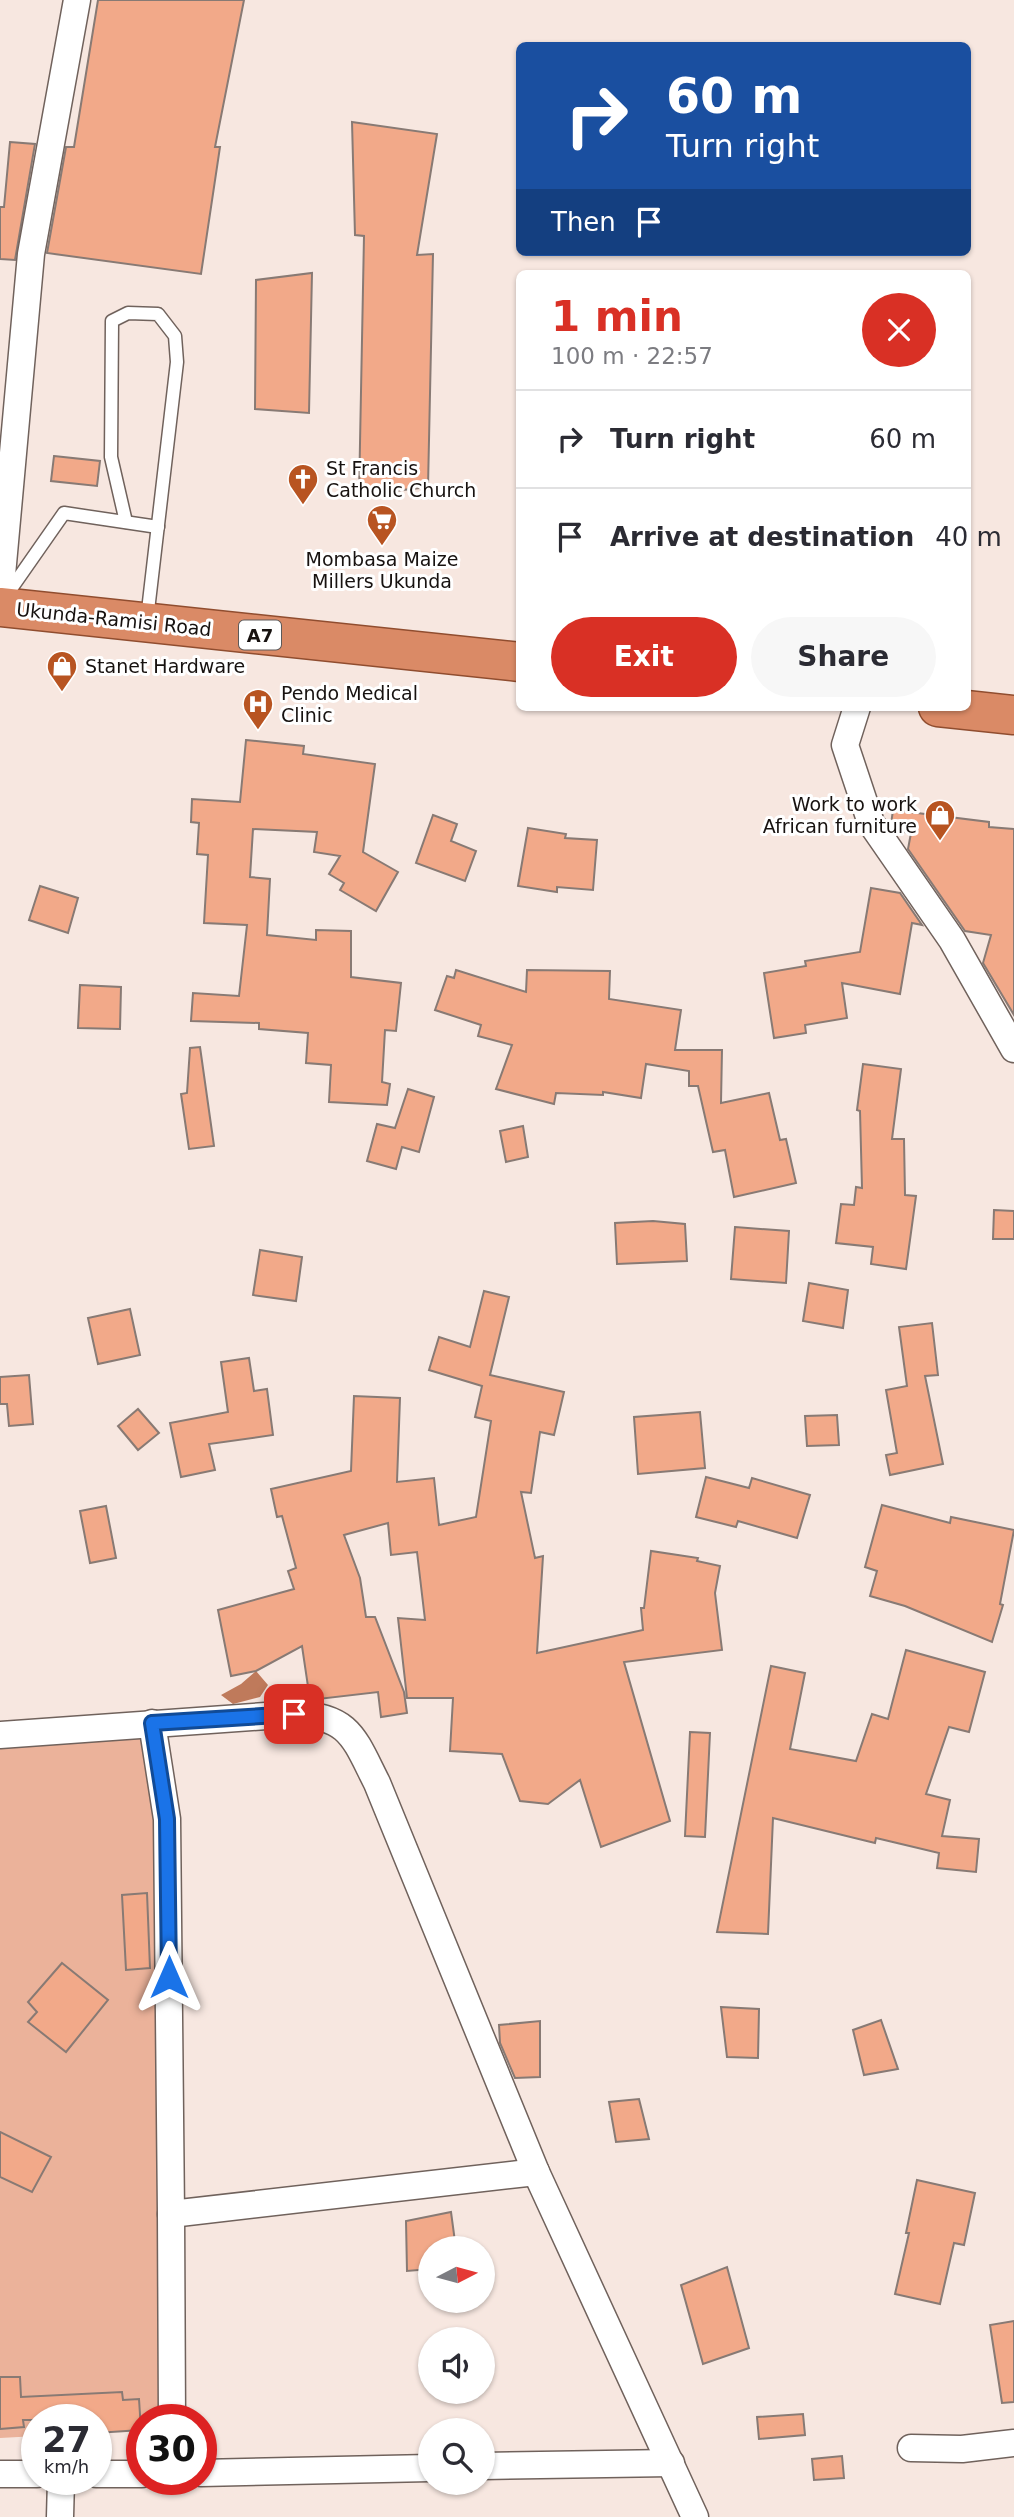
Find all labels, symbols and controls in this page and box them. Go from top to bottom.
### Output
text: 60 m [666,68,802,125]
icon: right [551,70,642,161]
text: Turn right [666,127,819,165]
icon: arrive [630,203,668,241]
text: Then [551,207,616,237]
text: 1 min [551,292,683,341]
button: close [862,293,936,367]
text: 100 m · 22:57 [551,343,713,369]
icon: right [551,420,589,458]
text: Turn right [610,424,755,454]
text: 60 m [869,424,936,454]
place label: St Francis Catholic Church [326,457,476,501]
church icon: St Francis Catholic Church [286,462,320,506]
supermarket icon: Mombasa Maize Millers Ukunda [365,503,399,547]
icon: arrive [551,518,589,556]
text: Arrive at destination [610,522,914,552]
text: 40 m [935,522,1002,552]
place label: Mombasa Maize Millers Ukunda [306,548,458,592]
street label: Ukunda-Ramisi Road [15,598,213,640]
button: Exit [551,617,737,697]
button: Share [751,617,936,697]
road number: A7 [239,620,281,650]
shop icon: Stanet Hardware [45,649,79,693]
place label: Stanet Hardware [85,655,245,677]
place label: Pendo Medical Clinic [281,682,418,726]
hospital icon: Pendo Medical Clinic [241,687,275,731]
place label: Work to work African furniture [763,793,917,837]
shop icon: Work to work African furniture [923,798,957,842]
pin [264,1684,324,1744]
icon: arrive [275,1695,313,1733]
position arrow [132,1940,206,2014]
north arrow [418,2236,495,2314]
map controls [418,2236,495,2495]
button: sound [418,2327,495,2404]
speed limit sign: 30 [126,2404,217,2495]
button: search [418,2418,495,2495]
text: 27 [42,2420,91,2460]
text: km/h [44,2456,89,2477]

